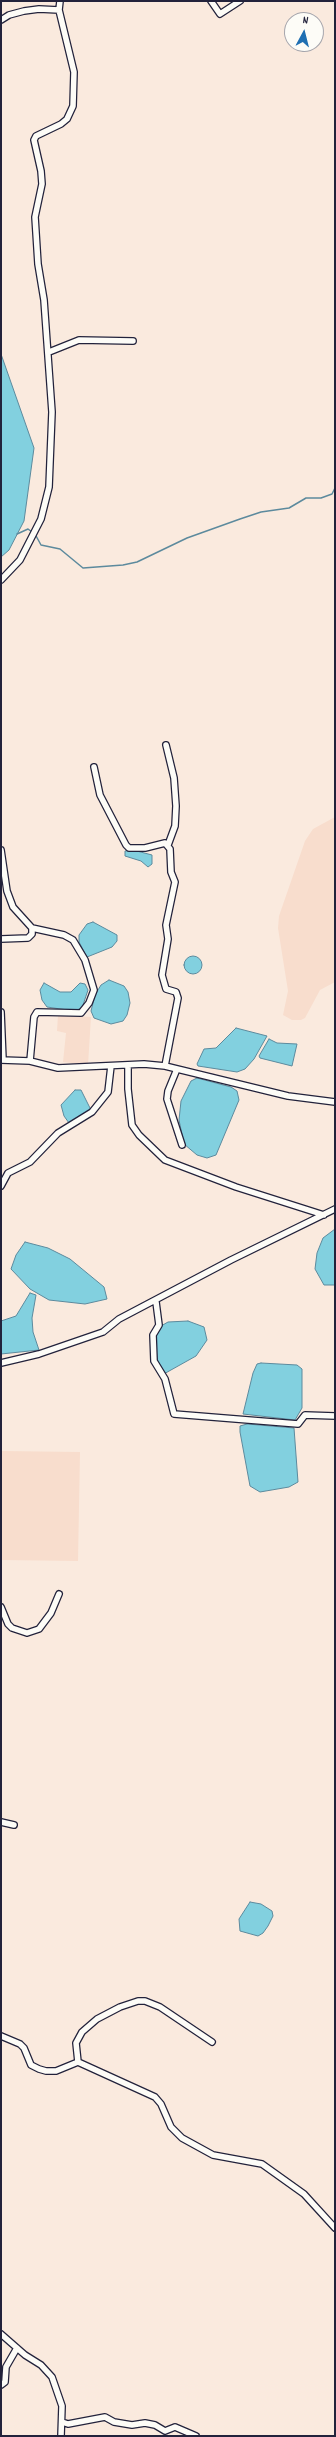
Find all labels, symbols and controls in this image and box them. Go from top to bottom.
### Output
north arrow [284,12,324,52]
text: N [302,13,309,29]

